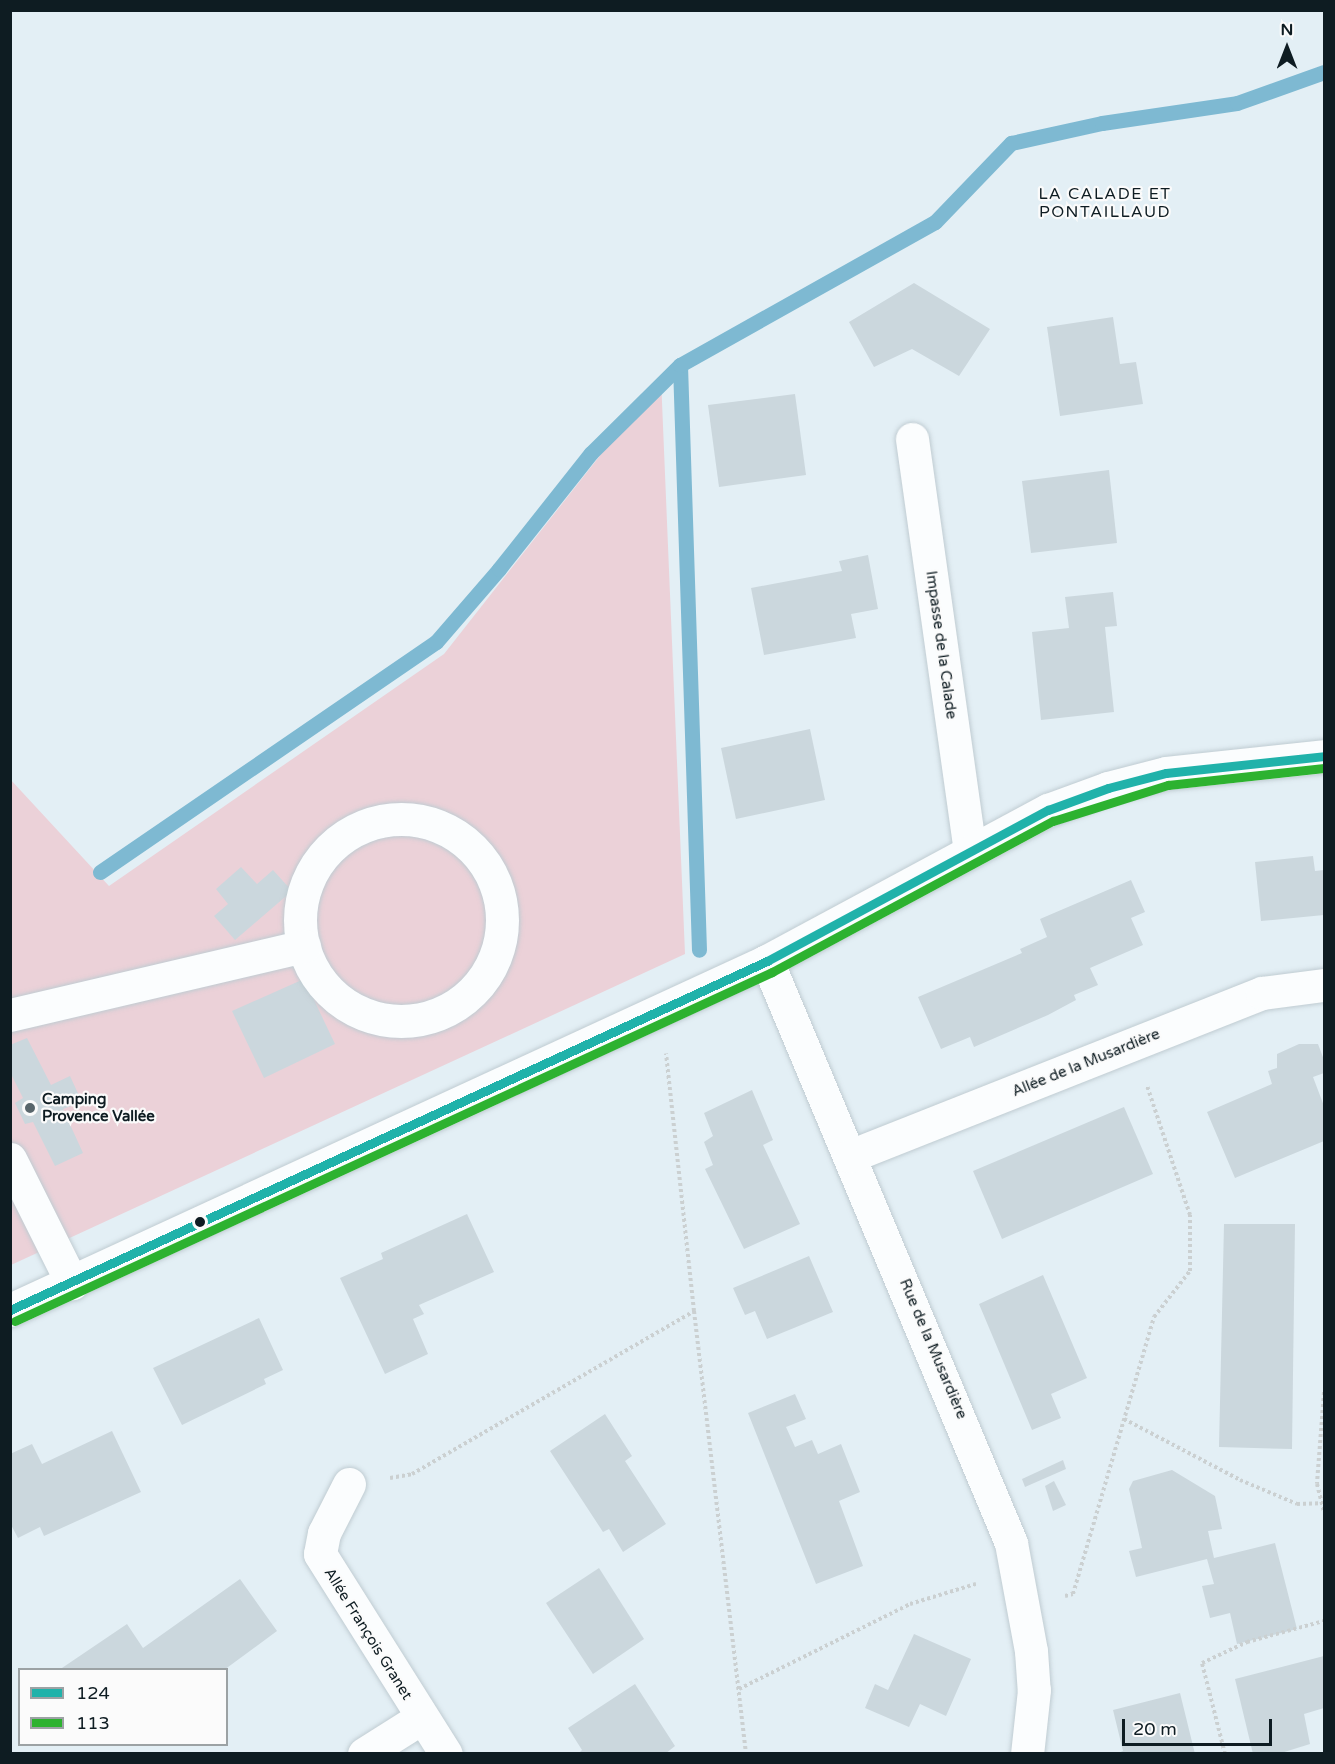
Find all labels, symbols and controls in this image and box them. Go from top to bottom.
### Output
north arrow [1257,18,1317,78]
text: N [1281,20,1293,40]
district label: LA CALADE ET PONTAILLAUD [1038,184,1172,222]
street label: Impasse de la Calade [922,570,960,720]
street label: Allée de la Musardière [1010,1025,1162,1101]
place label: Camping Provence Vallée [42,1090,155,1125]
marker: Camping Provence Vallée [23,1101,37,1115]
unlabelled marker [194,1216,206,1228]
street label: Rue de la Musardière [895,1276,971,1422]
street label: Allée François Granet [320,1565,416,1703]
legend [18,1668,228,1746]
text: 124 [76,1682,110,1704]
scale bar [1125,1707,1275,1745]
text: 113 [76,1712,110,1734]
text: 20 m [1133,1718,1177,1740]

